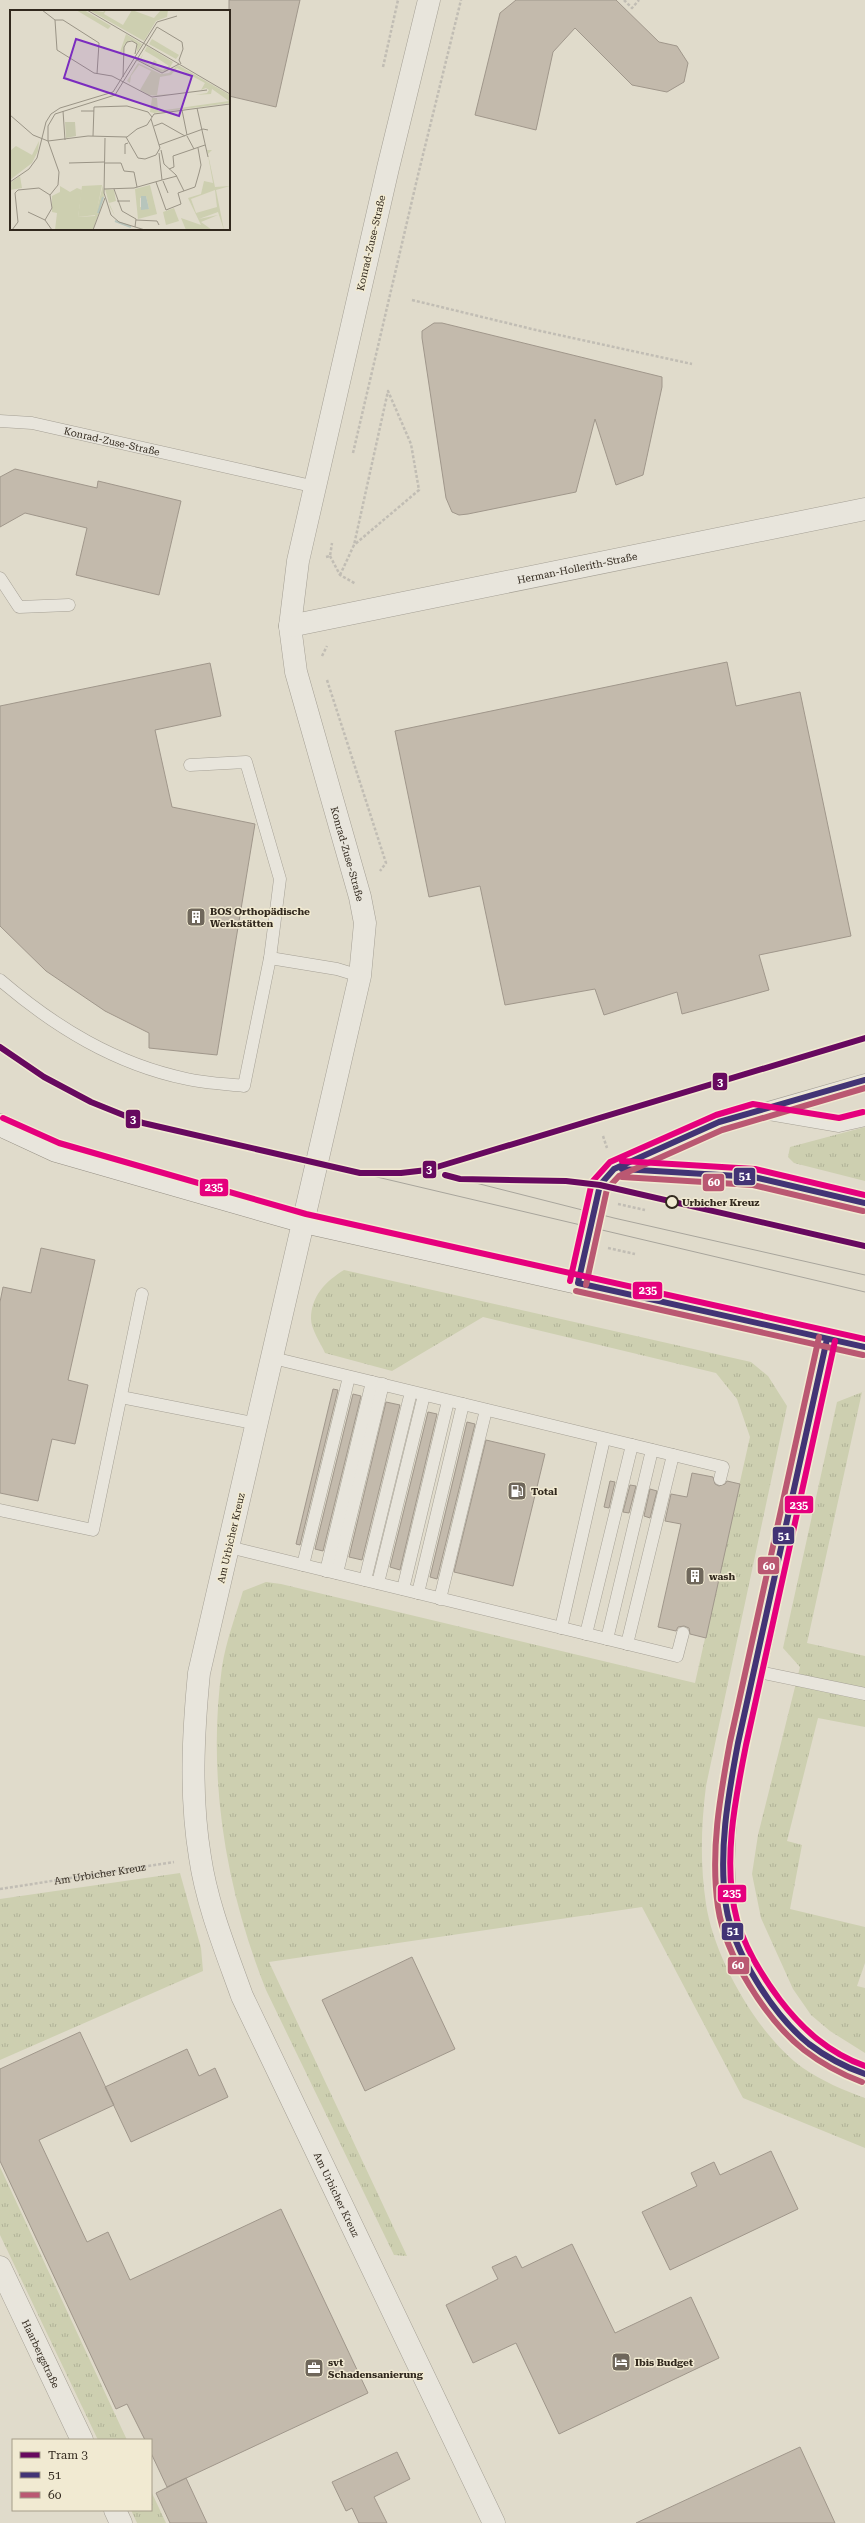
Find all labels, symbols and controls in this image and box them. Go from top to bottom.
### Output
inset map [10,10,230,230]
street label: Konrad-Zuse-Straße [355,194,387,292]
street label: Konrad-Zuse-Straße [63,425,161,457]
street label: Herman-Hollerith-Straße [516,550,639,585]
street label: Konrad-Zuse-Straße [329,805,366,903]
building icon: BOS Orthopädische Werkstätten [185,906,207,928]
place label: BOS Orthopädische Werkstätten [210,906,310,929]
line badge: 3 [712,1072,728,1091]
text: 3 [717,1076,723,1089]
line badge: 3 [125,1109,141,1129]
text: 3 [130,1113,136,1126]
line badge: 3 [422,1160,437,1179]
text: 3 [426,1163,432,1176]
line badge: 51 [733,1167,756,1186]
text: 51 [739,1170,751,1183]
line badge: 60 [702,1173,725,1192]
text: 60 [708,1176,720,1189]
line badge: 235 [199,1178,229,1197]
text: 235 [205,1181,223,1194]
marker: Urbicher Kreuz [665,1195,679,1209]
place label: Urbicher Kreuz [682,1197,759,1208]
line badge: 235 [632,1281,663,1300]
text: 235 [639,1284,657,1297]
fuel station icon: Total [506,1480,528,1502]
place label: Total [531,1486,558,1497]
street label: Am Urbicher Kreuz [215,1492,247,1584]
line badge: 235 [784,1495,814,1514]
text: 235 [790,1499,808,1512]
line badge: 51 [772,1526,795,1545]
text: 51 [778,1530,790,1543]
line badge: 60 [757,1556,780,1575]
text: 60 [763,1560,775,1573]
building icon: wash [684,1565,706,1587]
place label: wash [709,1571,736,1582]
street label: Am Urbicher Kreuz [53,1861,147,1886]
line badge: 235 [717,1884,747,1903]
text: 235 [723,1887,741,1900]
line badge: 51 [721,1922,744,1941]
text: 51 [727,1925,739,1938]
line badge: 60 [727,1956,750,1975]
text: 60 [732,1959,744,1972]
street label: Am Urbicher Kreuz [312,2151,362,2239]
street label: Haarbergstraße [20,2318,62,2390]
hotel icon: Ibis Budget [610,2351,632,2373]
office icon: svt Schadensanierung [303,2357,325,2379]
place label: svt Schadensanierung [328,2357,424,2380]
place label: Ibis Budget [635,2357,693,2368]
legend [12,2439,152,2511]
text: Tram 3 [48,2448,88,2462]
text: 51 [48,2468,62,2482]
text: 60 [48,2488,62,2502]

